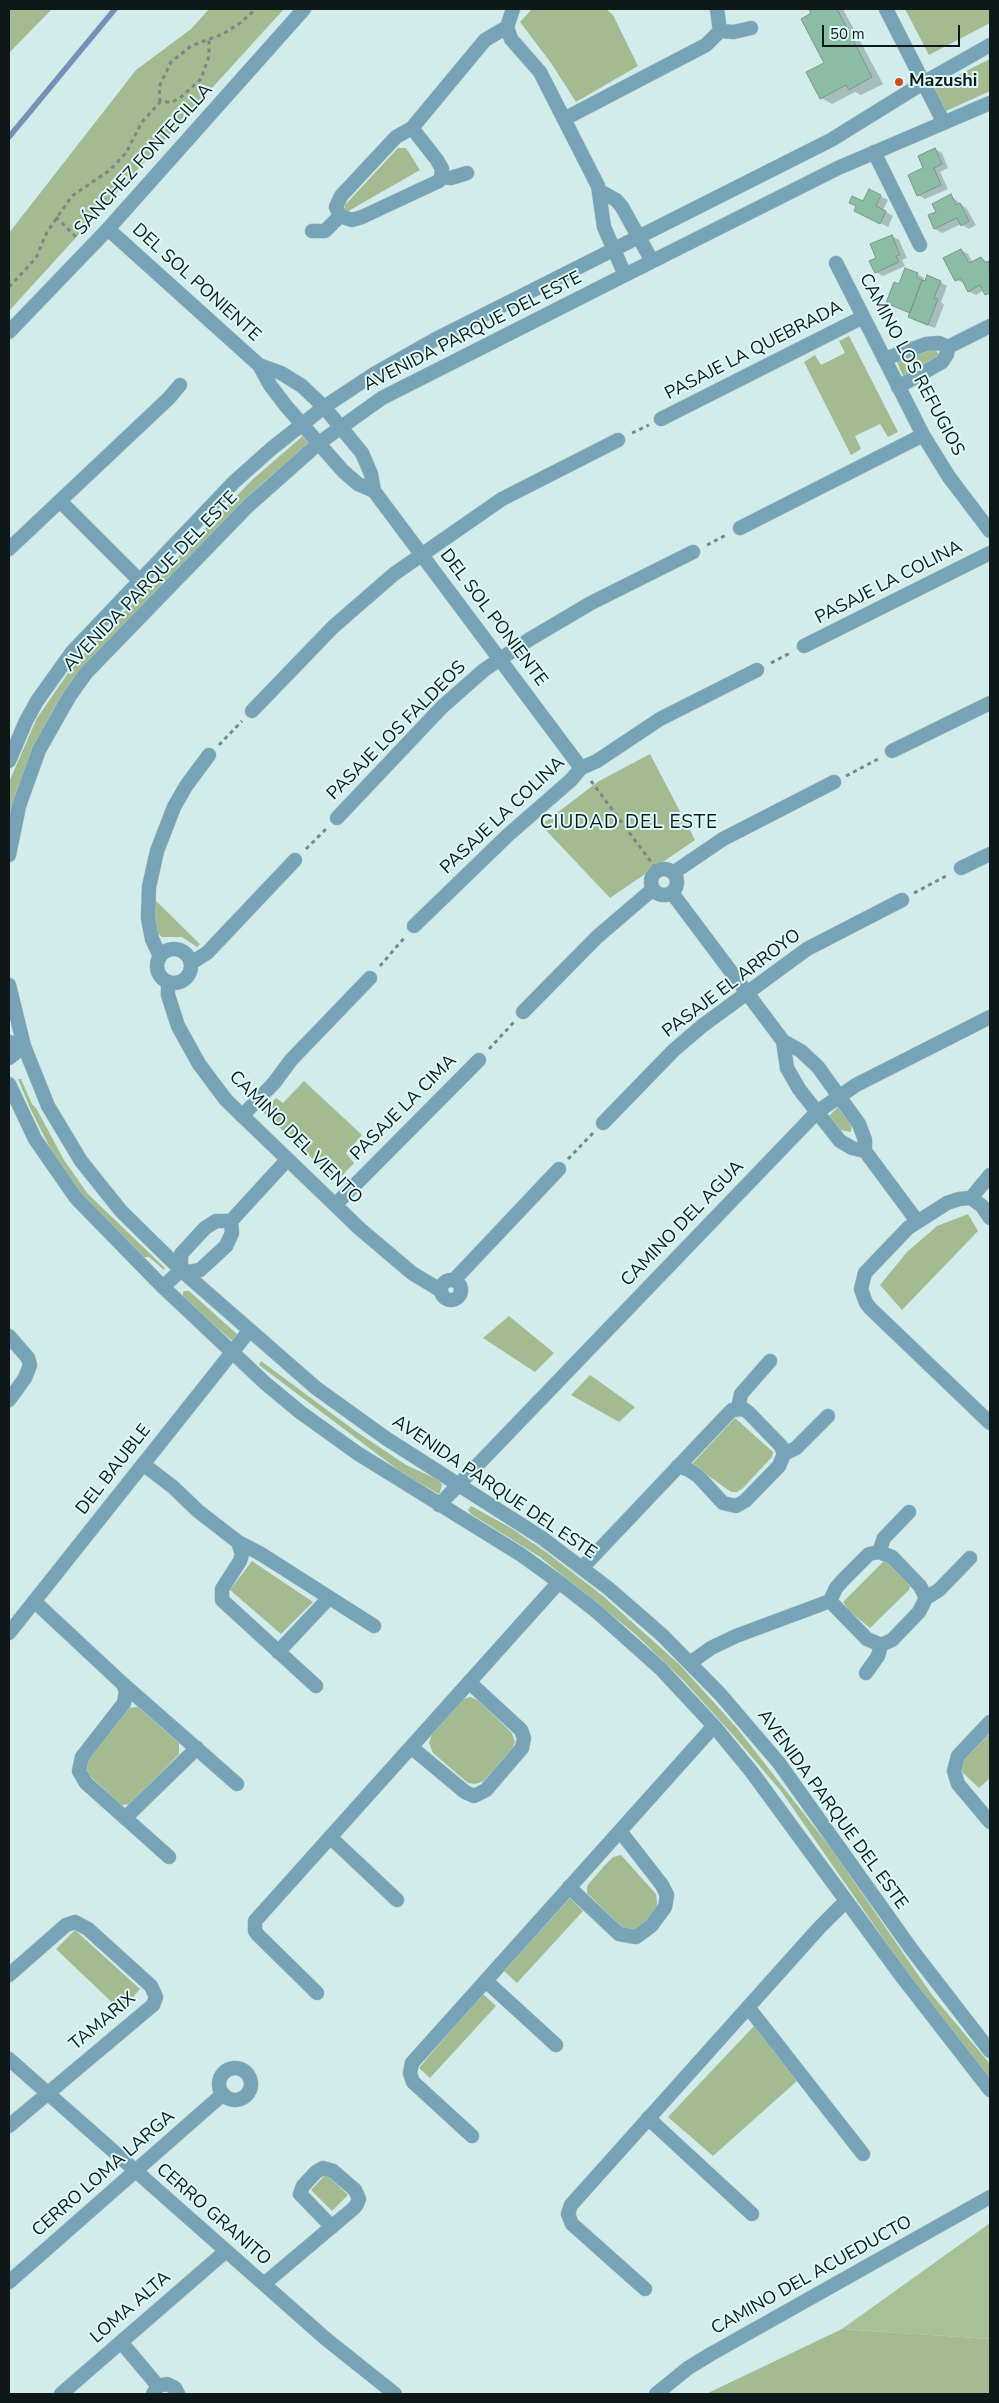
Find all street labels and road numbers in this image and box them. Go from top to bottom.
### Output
street label: SÁNCHEZ FONTECILLA [70,80,218,240]
street label: DEL SOL PONIENTE [127,220,265,346]
street label: AVENIDA PARQUE DEL ESTE [360,268,586,396]
street label: CAMINO LOS REFUGIOS [854,270,968,460]
street label: PASAJE LA QUEBRADA [662,297,846,405]
street label: AVENIDA PARQUE DEL ESTE [59,488,243,676]
street label: PASAJE LA COLINA [812,537,966,629]
street label: DEL SOL PONIENTE [435,545,551,691]
street label: PASAJE LOS FALDEOS [323,657,471,805]
street label: PASAJE LA COLINA [436,753,570,879]
street label: PASAJE EL ARROYO [659,925,805,1043]
street label: PASAJE LA CIMA [347,1051,461,1165]
street label: CAMINO DEL VIENTO [224,1067,366,1209]
street label: CAMINO DEL AGUA [617,1156,749,1292]
street label: AVENIDA PARQUE DEL ESTE [388,1411,600,1565]
street label: DEL BAUBLE [72,1420,156,1520]
street label: AVENIDA PARQUE DEL ESTE [752,1706,912,1914]
street label: TAMARIX [66,1988,140,2056]
street label: CERRO LOMA LARGA [28,2106,180,2242]
street label: CERRO GRANITO [151,2159,275,2271]
street label: CAMINO DEL ACUEDUCTO [708,2212,916,2340]
street label: LOMA ALTA [86,2267,176,2349]

